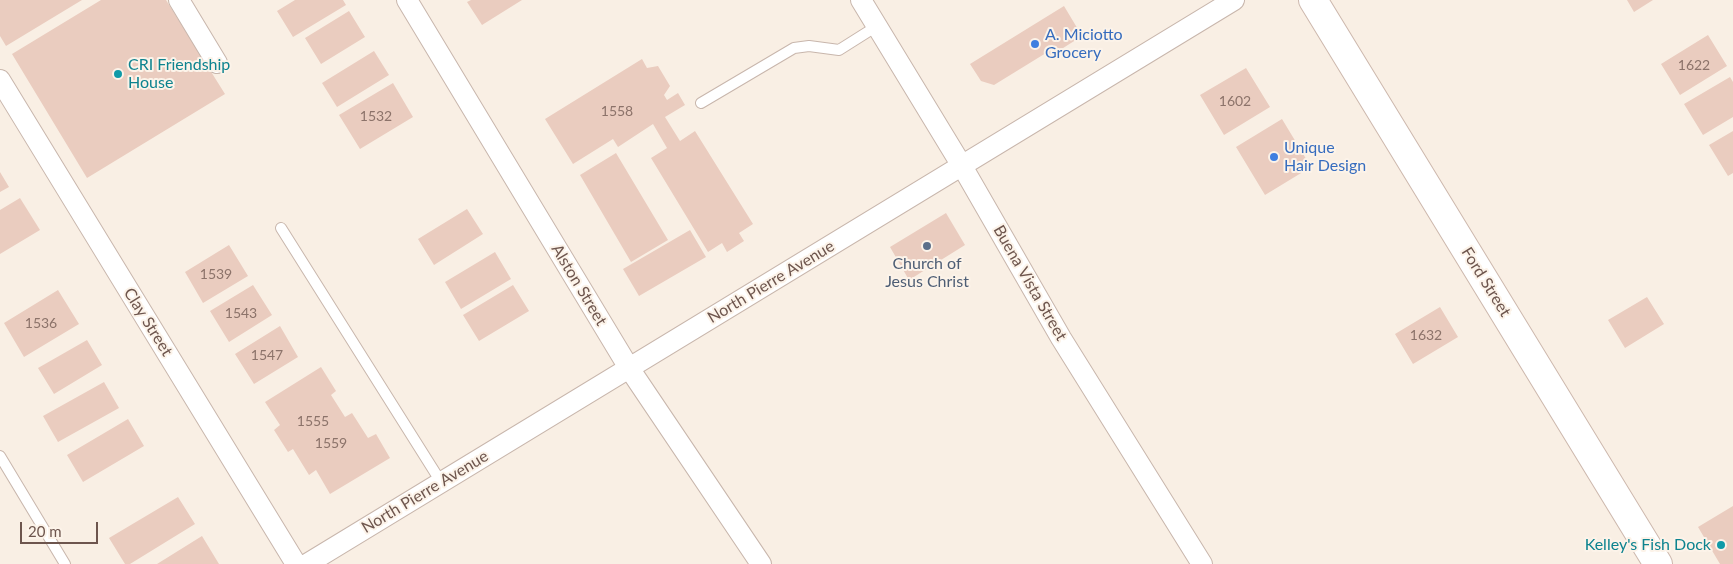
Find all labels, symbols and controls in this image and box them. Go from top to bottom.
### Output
place label: A. Miciotto Grocery [1045,25,1123,63]
marker: A. Miciotto Grocery [1029,38,1041,50]
place label: CRI Friendship House [128,55,230,93]
house number: 1622 [1678,57,1710,73]
marker: CRI Friendship House [112,68,124,80]
house number: 1602 [1219,93,1251,109]
house number: 1558 [601,103,633,119]
house number: 1532 [360,108,392,124]
place label: Unique Hair Design [1284,138,1366,176]
marker: Unique Hair Design [1268,151,1280,163]
street label: Buena Vista Street [989,222,1071,344]
street label: North Pierre Avenue [704,237,838,327]
marker: Church of Jesus Christ [921,240,933,252]
street label: Alston Street [547,241,611,329]
street label: Ford Street [1457,244,1515,320]
place label: Church of Jesus Christ [885,254,969,292]
house number: 1539 [200,266,232,282]
street label: Clay Street [120,284,176,360]
house number: 1543 [225,305,257,321]
house number: 1536 [25,315,57,331]
house number: 1632 [1410,327,1442,343]
house number: 1547 [251,347,283,363]
house number: 1555 [297,413,329,429]
house number: 1559 [315,435,347,451]
street label: North Pierre Avenue [358,447,492,537]
scale bar [22,512,100,544]
text: 20 m [28,522,62,540]
place label: Kelley's Fish Dock [1585,535,1711,555]
marker: Kelley's Fish Dock [1715,539,1727,551]

